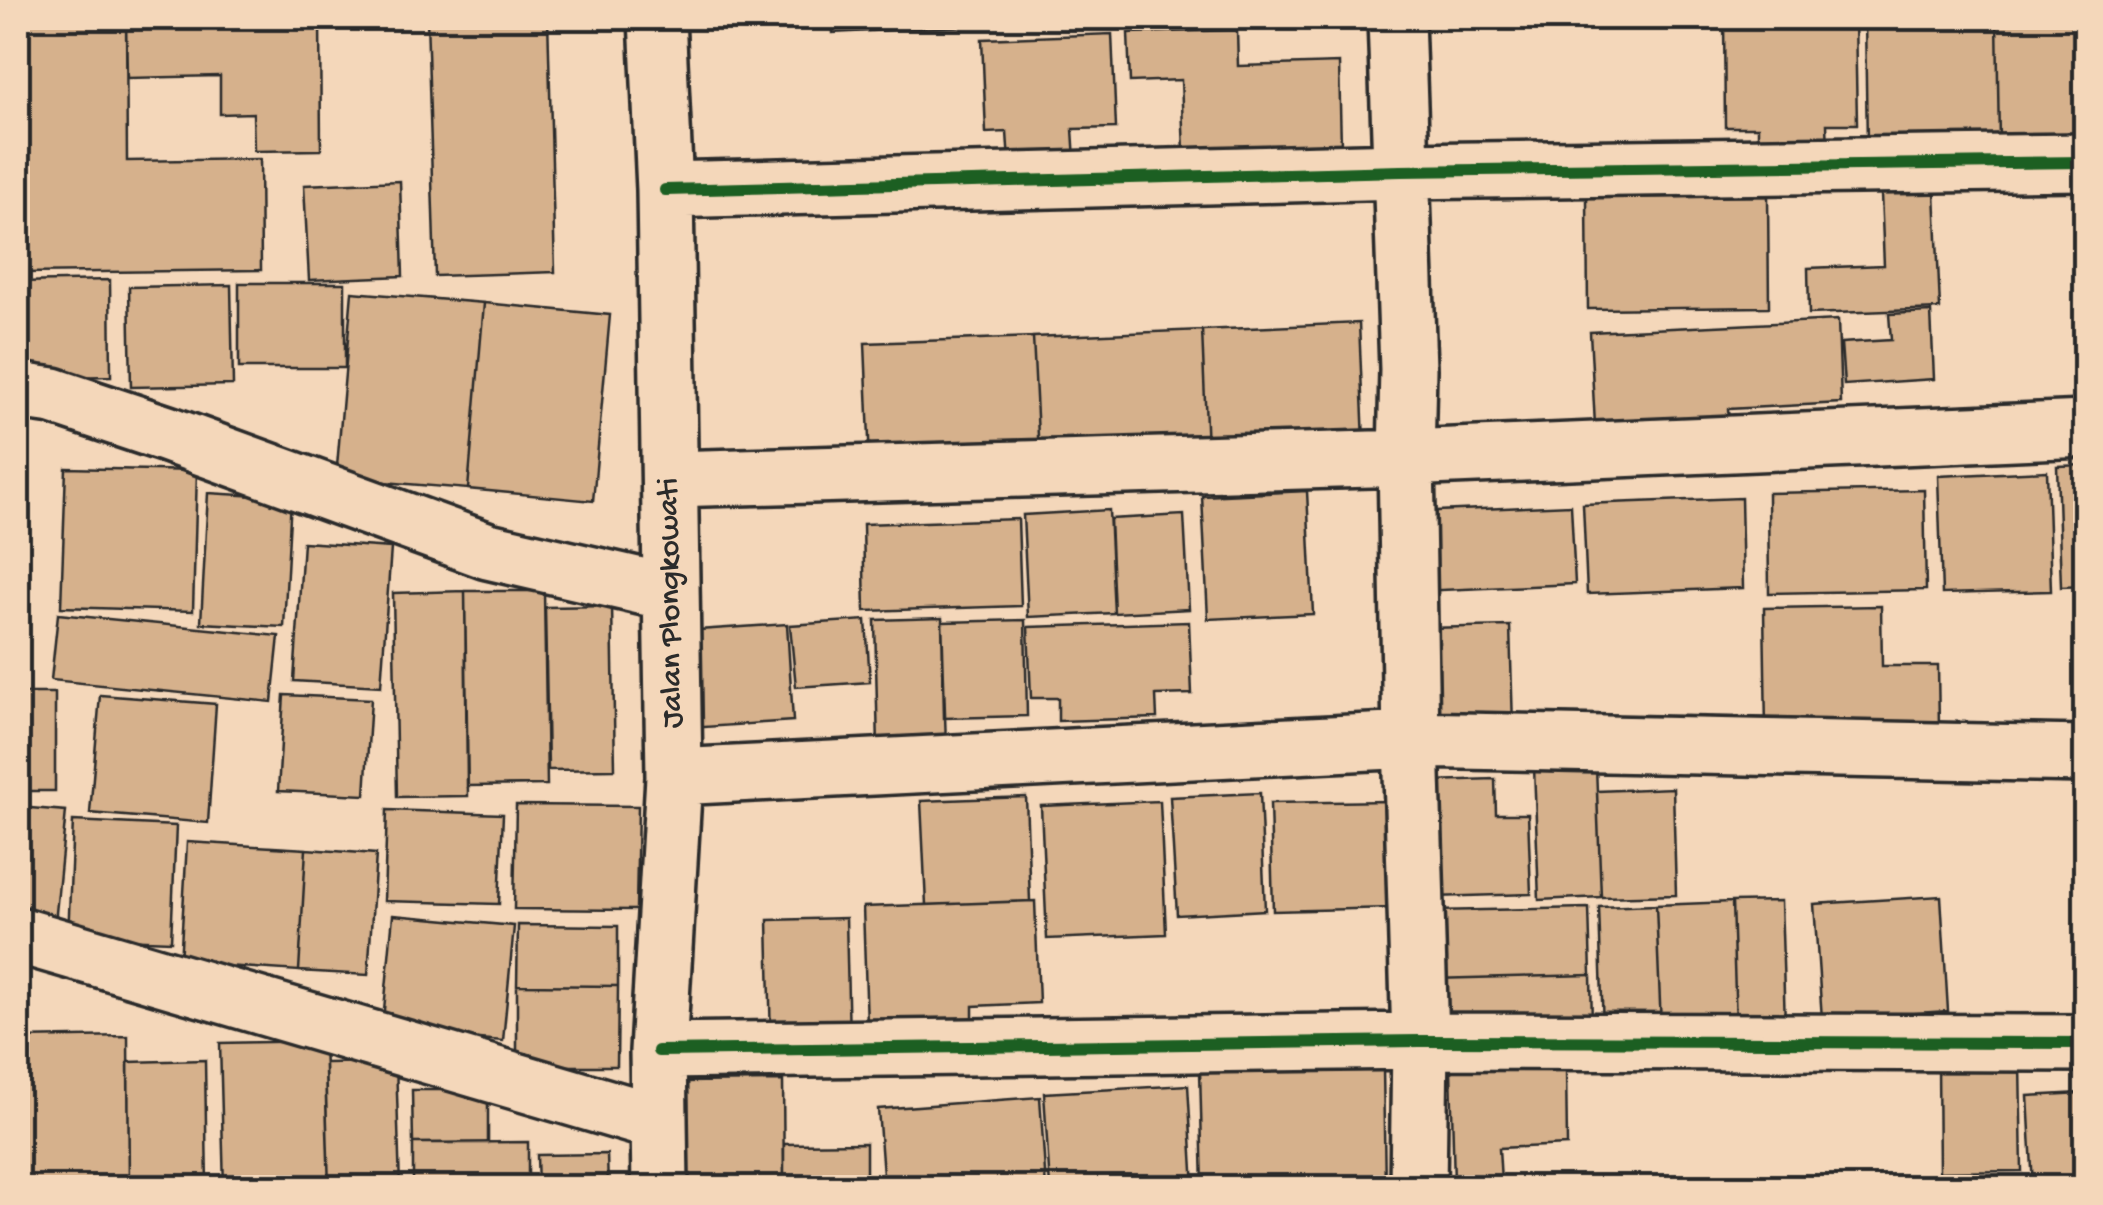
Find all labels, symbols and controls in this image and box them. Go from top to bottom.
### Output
street label: Jalan Plongkowati [651,477,693,729]

